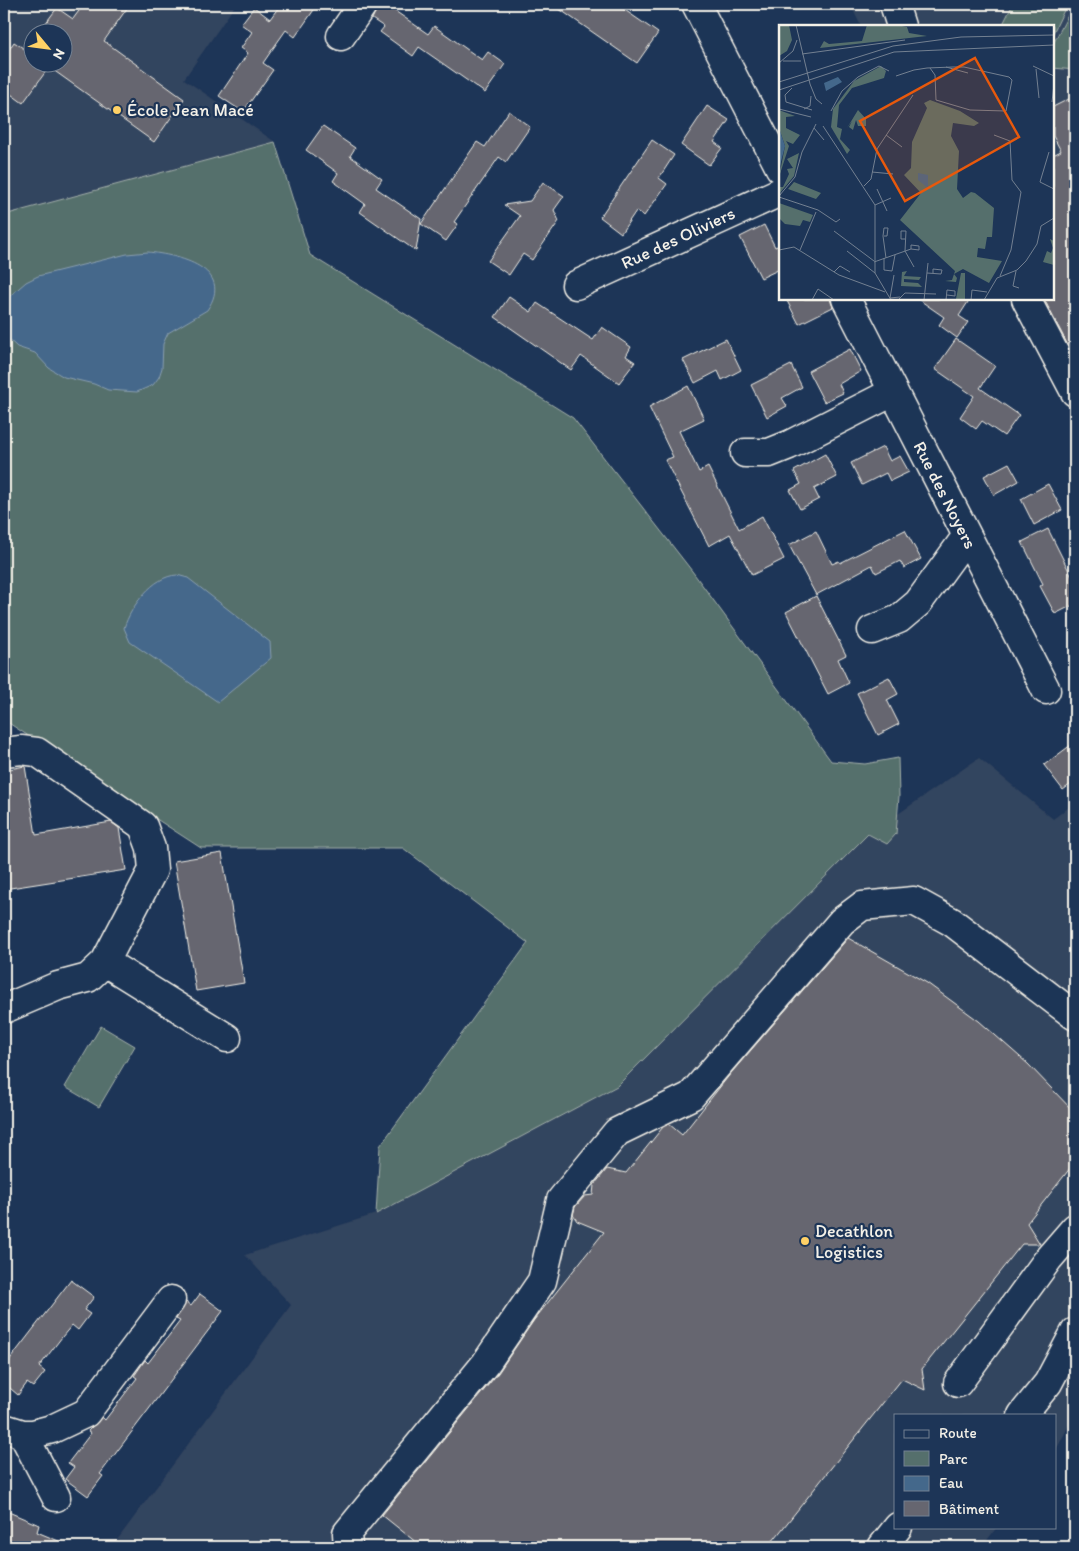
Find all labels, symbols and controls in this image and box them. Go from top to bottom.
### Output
north arrow [22,22,72,72]
inset map [779,25,1054,300]
text: N [49,46,69,62]
place label: École Jean Macé [127,99,254,121]
marker: École Jean Macé [111,104,123,116]
street label: Rue des Oliviers [617,202,739,274]
street label: Rue des Noyers [908,438,982,552]
place label: Decathlon Logistics [815,1220,893,1263]
marker: Decathlon Logistics [799,1235,811,1247]
legend [894,1414,1056,1528]
text: Route [939,1424,977,1442]
text: Parc [939,1450,968,1468]
text: Eau [939,1474,963,1492]
text: Bâtiment [939,1500,1000,1518]

